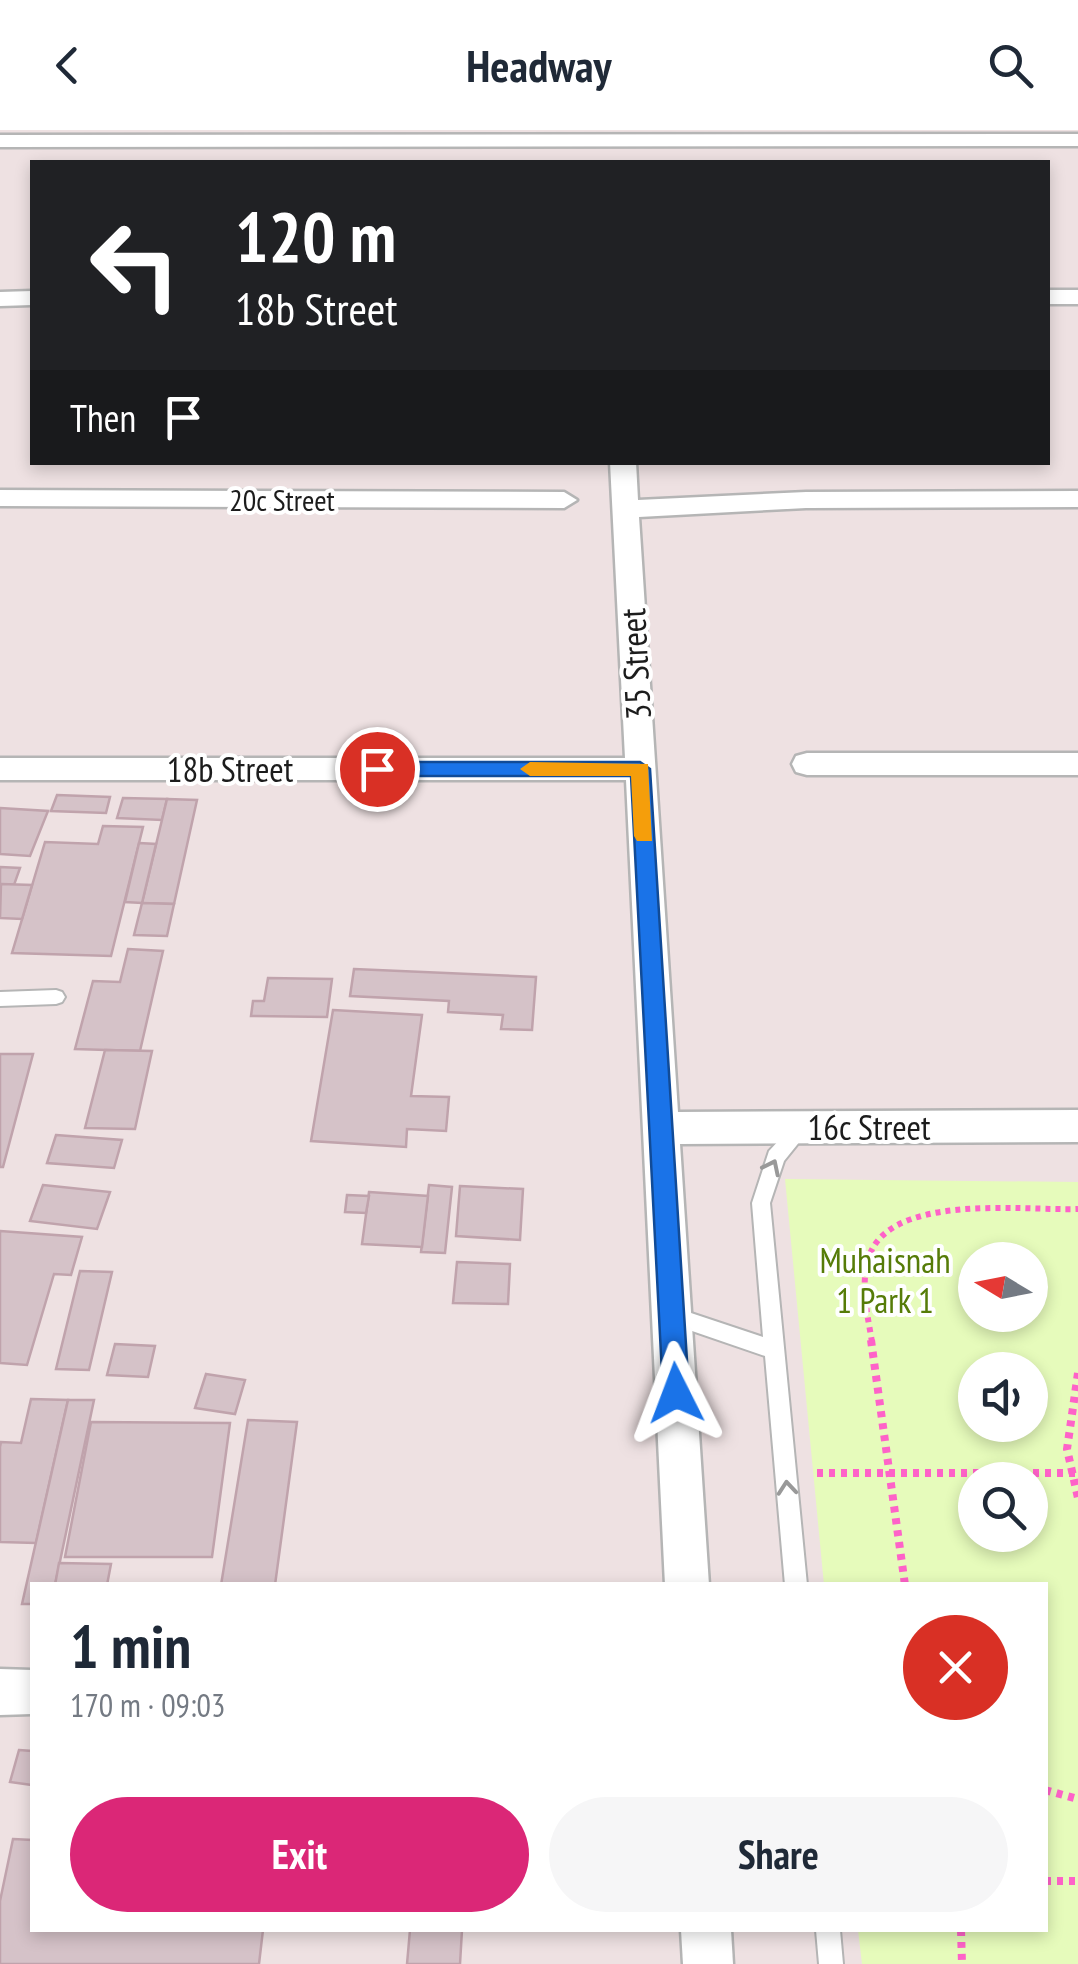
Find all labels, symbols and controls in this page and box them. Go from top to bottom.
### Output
text: Headway [466,36,612,94]
icon: back [40,38,95,93]
icon: search [983,38,1038,93]
text: 120 m [235,191,396,281]
icon: left [70,200,200,330]
text: 18b Street [235,279,398,337]
icon: arrive [156,390,211,445]
text: Then [70,393,136,442]
street label: 20c Street [229,480,336,519]
street label: 35 Street [609,607,661,721]
pin [335,727,420,812]
icon: arrive [350,742,405,797]
street label: 18b Street [167,746,294,792]
street label: 16c Street [807,1104,931,1150]
one-way arrow [760,1159,780,1177]
park label: Muhaisnah 1 Park 1 [819,1237,951,1323]
north arrow [958,1242,1048,1332]
map controls [958,1242,1048,1552]
position arrow [624,1341,728,1445]
button: sound [958,1352,1048,1442]
button: search [958,1462,1048,1552]
one-way arrow [777,1479,798,1495]
text: 1 min [70,1607,191,1685]
button: close [903,1615,1008,1720]
text: 170 m · 09:03 [70,1684,225,1726]
button: Exit [70,1797,529,1912]
button: Share [549,1797,1008,1912]

